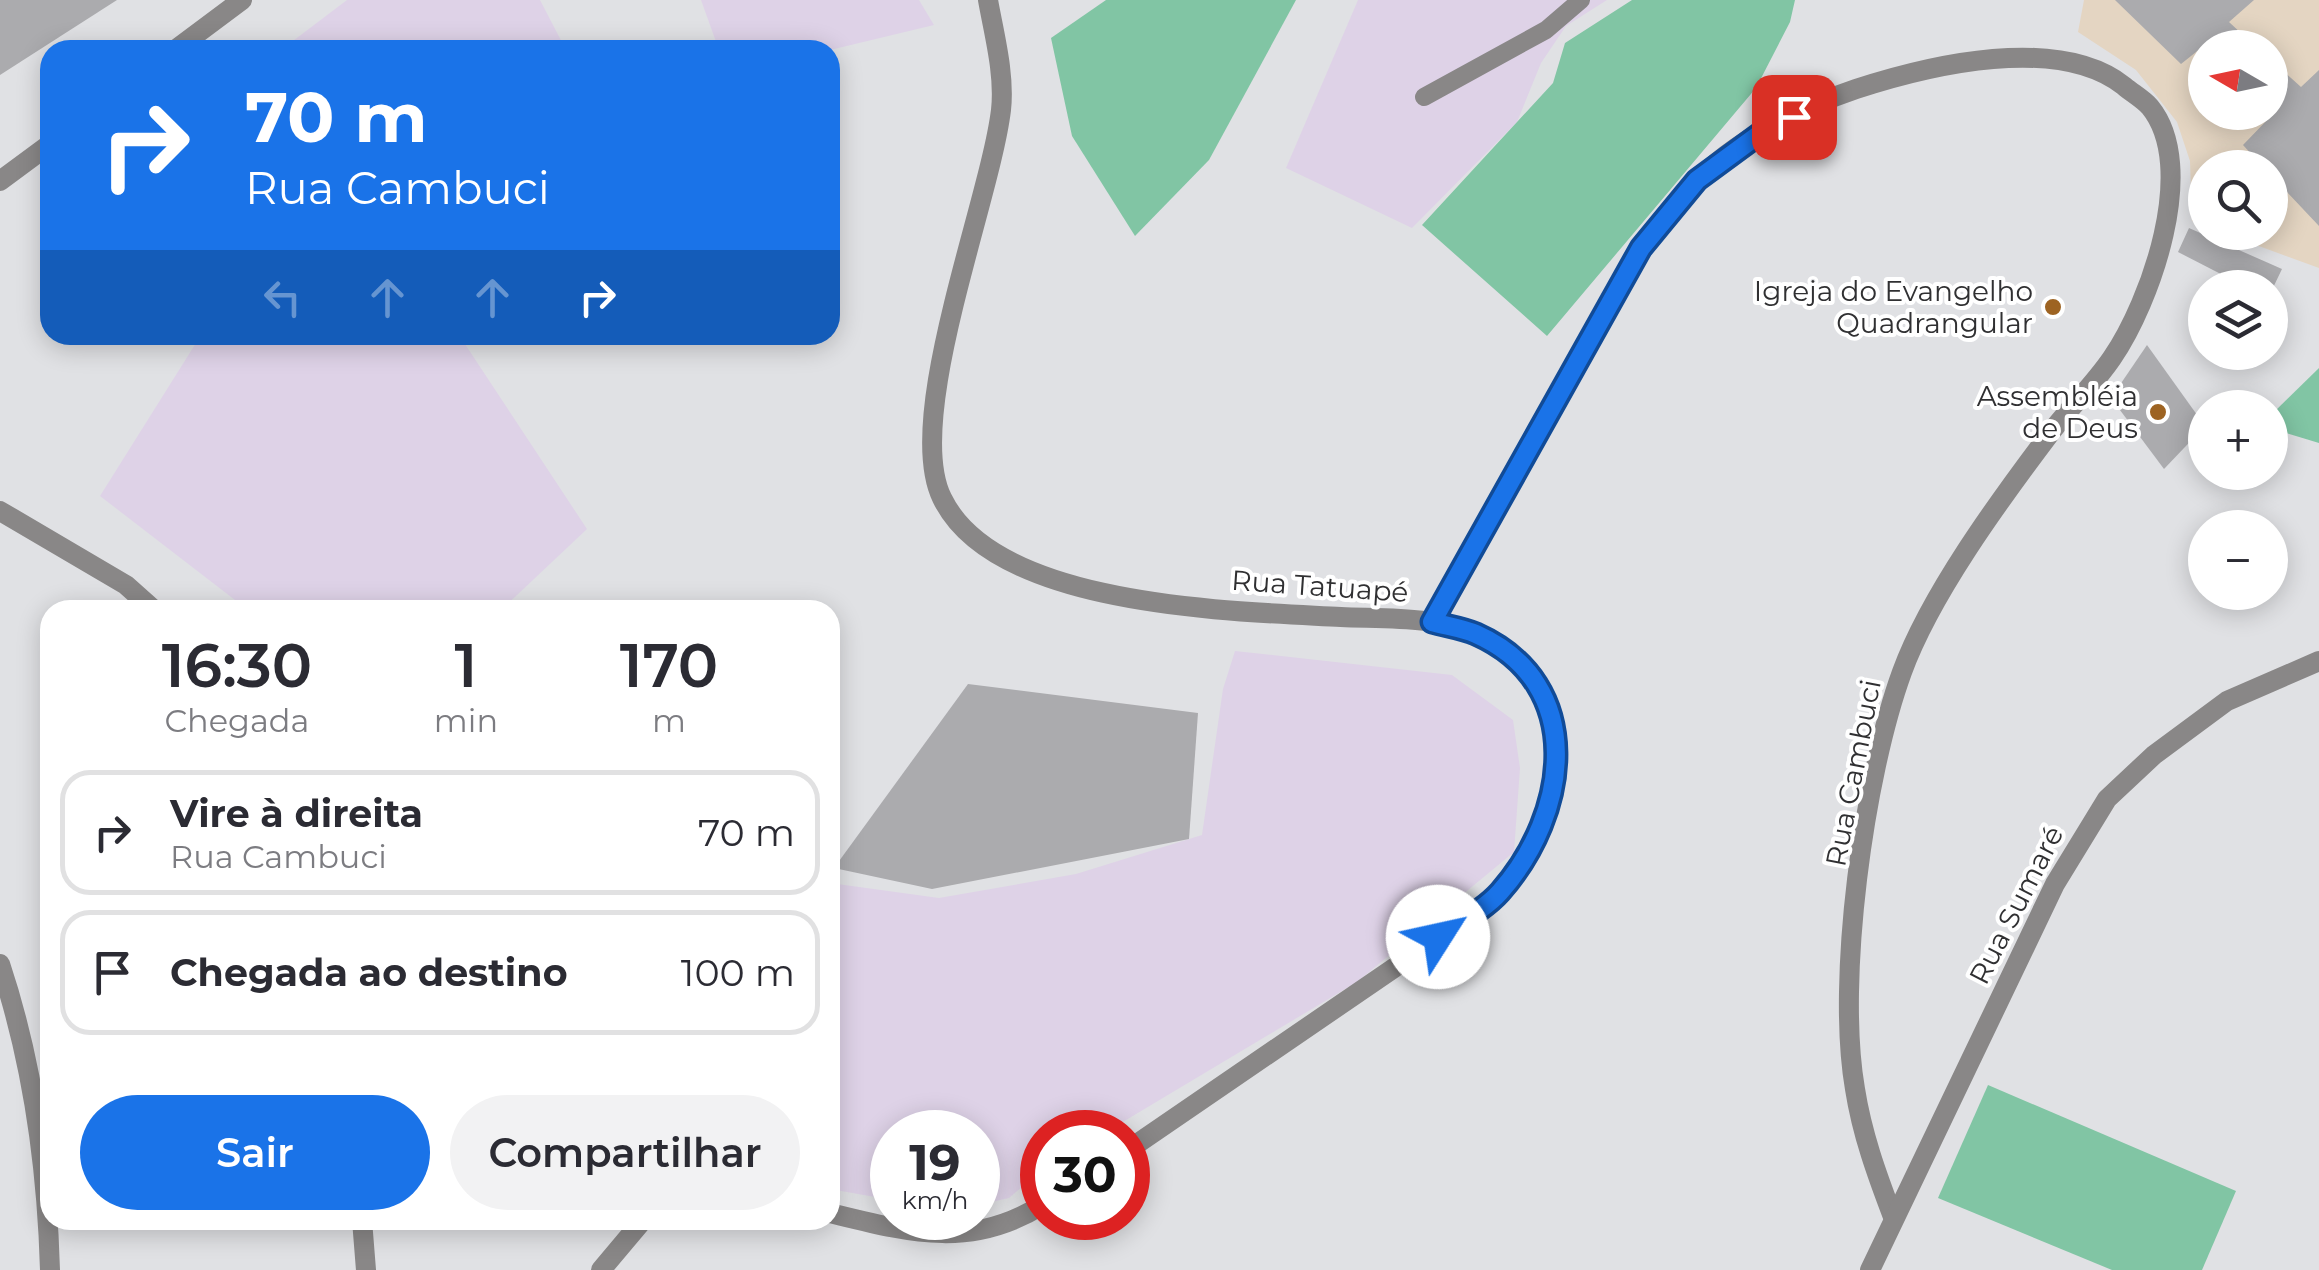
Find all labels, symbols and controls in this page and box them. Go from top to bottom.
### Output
north arrow [2188,30,2288,130]
map controls [2188,30,2288,610]
text: 70 m [245,74,428,160]
pin [1752,75,1837,160]
icon: right [80,80,210,210]
icon: arrive [1767,90,1822,145]
button: search [2188,150,2288,250]
text: Rua Cambuci [245,160,550,215]
icon: left [255,270,310,325]
icon: ahead [360,270,415,325]
icon: ahead [465,270,520,325]
icon: right [570,270,625,325]
button: layers [2188,270,2288,370]
place label: Igreja do Evangelho Quadrangular [1754,274,2033,340]
marker: Igreja do Evangelho Quadrangular [2042,296,2064,318]
place label: Assembléia de Deus [1977,379,2138,445]
button: + [2188,390,2288,490]
marker: Assembléia de Deus [2147,401,2169,423]
button: − [2188,510,2288,610]
street label: Rua Tatuapé [1230,563,1410,609]
text: 16:30 [162,629,312,702]
text: 1 [454,629,477,702]
text: 170 [620,629,718,702]
street label: Rua Cambuci [1818,677,1888,869]
text: Chegada [164,701,309,740]
text: min [434,701,498,740]
text: m [652,701,686,740]
text: Vire à direita [170,790,423,837]
icon: right [85,805,140,860]
text: 70 m [698,809,795,856]
street label: Rua Sumaré [1962,820,2070,990]
text: Rua Cambuci [170,837,387,876]
position arrow [1386,885,1490,989]
icon: arrive [85,945,140,1000]
text: Chegada ao destino [170,949,568,996]
text: 100 m [681,949,795,996]
button: Sair [80,1095,430,1210]
button: Compartilhar [450,1095,800,1210]
speed limit sign: 30 [1020,1110,1150,1240]
text: 19 [909,1132,961,1193]
text: km/h [902,1185,968,1215]

